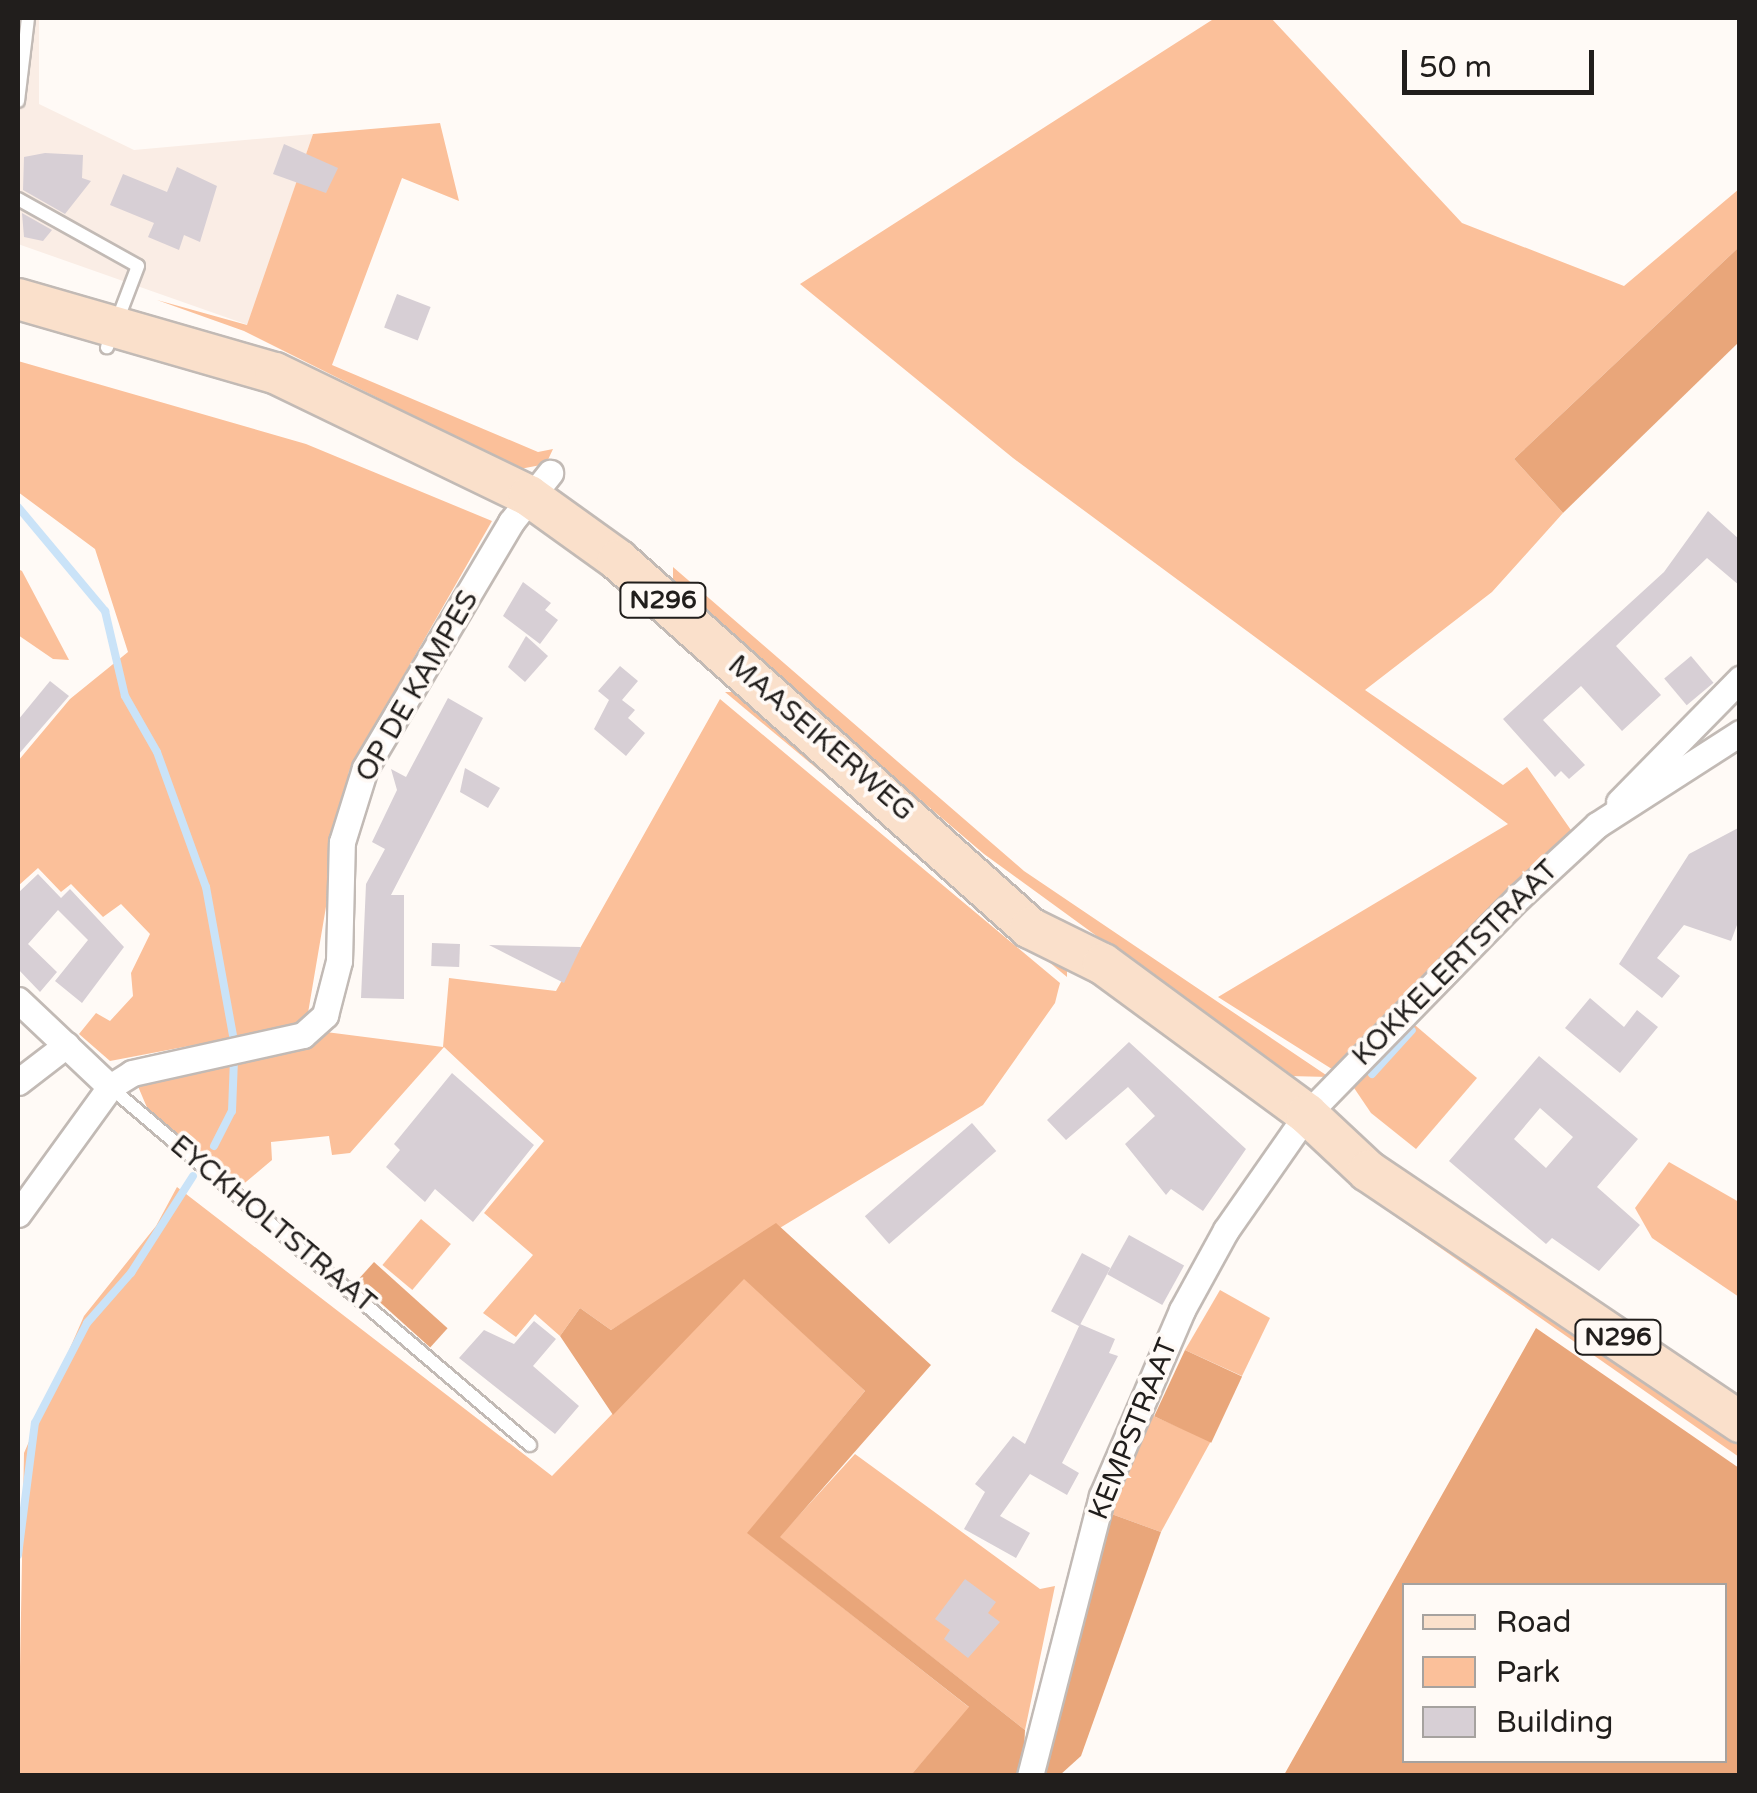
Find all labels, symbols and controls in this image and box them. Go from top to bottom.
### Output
scale bar [1407,30,1600,92]
text: 50 m [1419,49,1492,86]
road number: N296 [618,580,708,620]
street label: OP DE KAMPES [349,584,485,788]
street label: MAASEIKERWEG [721,648,921,828]
street label: KOKKELERTSTRAAT [1345,853,1565,1073]
street label: EYCKHOLTSTRAAT [163,1128,383,1320]
road number: N296 [1573,1317,1663,1357]
street label: KEMPSTRAAT [1081,1334,1185,1524]
legend [1402,1583,1727,1763]
text: Road [1496,1604,1571,1641]
text: Park [1496,1654,1560,1691]
text: Building [1496,1704,1613,1741]

